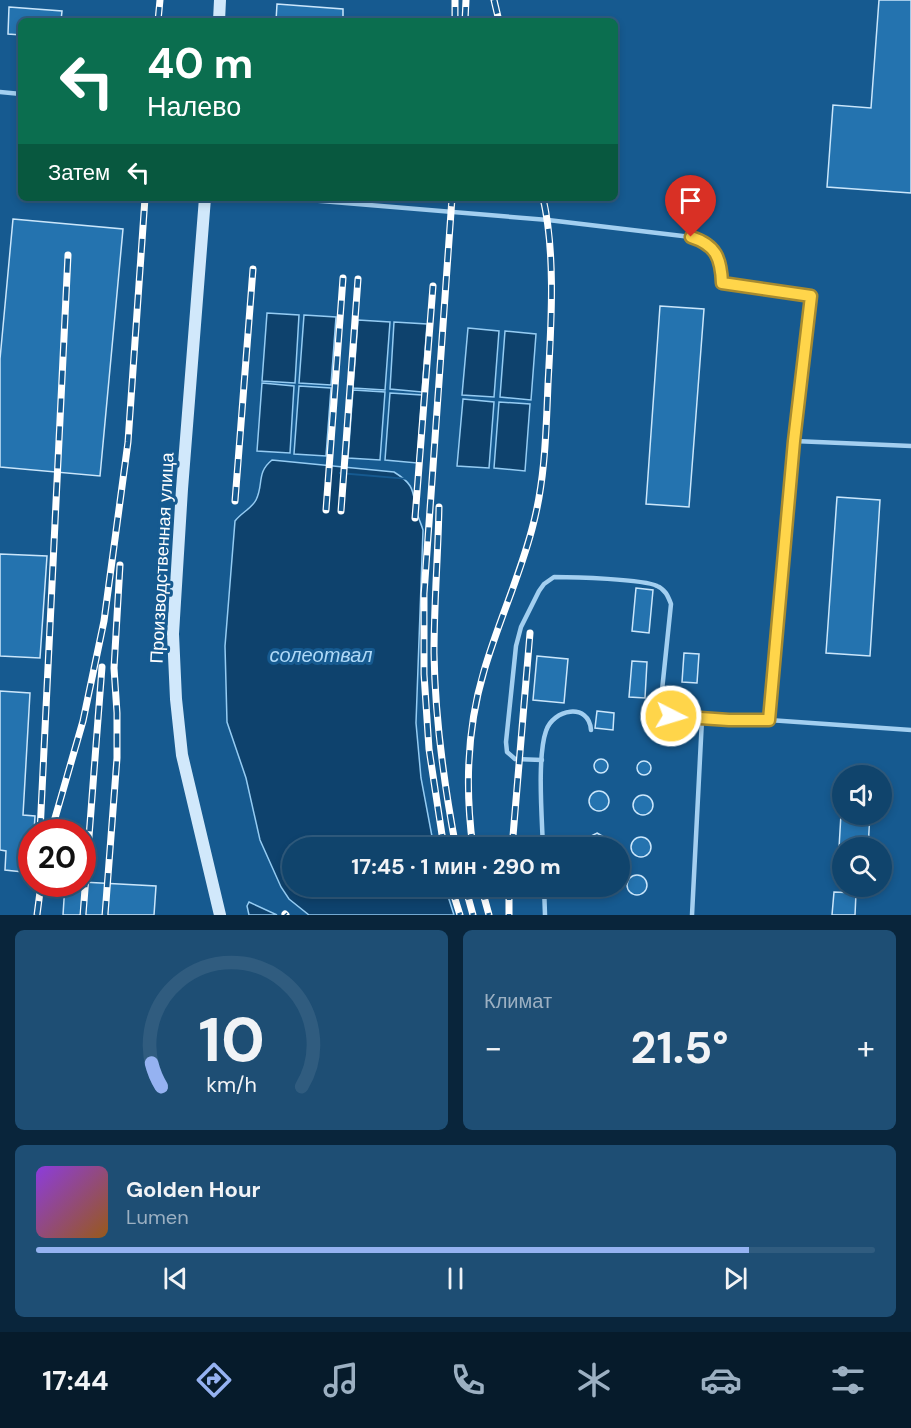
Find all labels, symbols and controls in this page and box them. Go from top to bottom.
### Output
text: 40 m [147,36,253,91]
icon: left [48,42,126,120]
text: Налево [147,89,241,124]
icon: left [122,156,155,189]
text: Затем [48,158,110,187]
pin [665,175,716,237]
icon: arrive [674,184,707,217]
street label: Производственная улица [144,451,180,664]
water label: солеотвал [269,642,373,668]
position arrow [639,684,703,748]
map controls [832,765,892,897]
button: sound [832,765,892,825]
speed limit sign: 20 [18,819,96,897]
button: search [832,837,892,897]
text: 17:45 · 1 мин · 290 m [351,852,561,881]
text: Климат [484,988,552,1014]
text: 10 [198,999,265,1080]
text: 21.5° [630,1018,729,1077]
text: − [484,1026,502,1069]
text: + [857,1026,875,1069]
text: km/h [206,1071,257,1099]
text: Golden Hour [126,1175,261,1204]
text: Lumen [126,1204,189,1230]
icon: previous [159,1262,192,1295]
icon: pause [439,1262,472,1295]
icon: next [719,1262,752,1295]
icon: directions [193,1359,235,1401]
icon: music [320,1359,362,1401]
icon: phone [447,1359,489,1401]
icon: climate [573,1359,615,1401]
icon: car [700,1359,742,1401]
icon: filters [827,1359,869,1401]
text: 17:44 [42,1363,109,1398]

